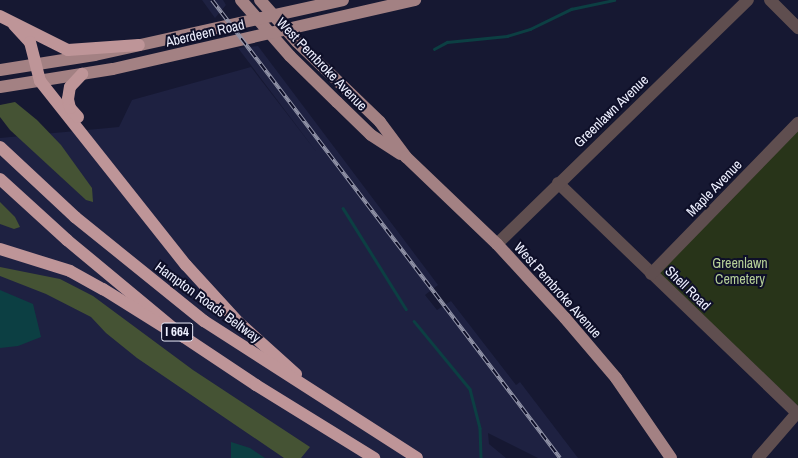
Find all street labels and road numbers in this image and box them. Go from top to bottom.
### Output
street label: West Pembroke Avenue [273,14,371,114]
street label: Aberdeen Road [164,16,246,50]
street label: Greenlawn Avenue [570,71,652,151]
street label: Maple Avenue [683,156,745,220]
street label: West Pembroke Avenue [510,239,606,341]
street label: Hampton Roads Beltway [152,258,264,346]
street label: Shell Road [662,262,714,314]
road number: I 664 [161,321,193,343]

